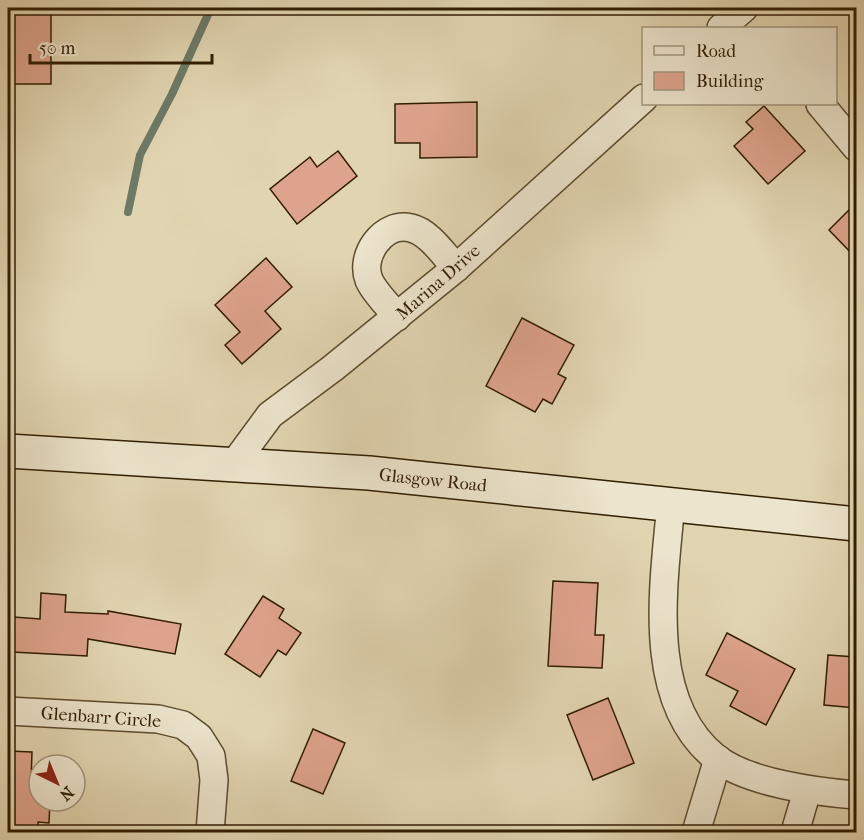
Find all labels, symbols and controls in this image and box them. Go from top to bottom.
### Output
scale bar [30,27,212,65]
legend [642,27,837,105]
text: 50 m [39,38,76,59]
text: Road [696,41,736,62]
text: Building [696,71,764,92]
street label: Marina Drive [392,240,485,325]
street label: Glasgow Road [378,464,488,497]
street label: Glenbarr Circle [40,703,162,732]
north arrow [27,753,87,813]
text: N [55,783,78,805]

